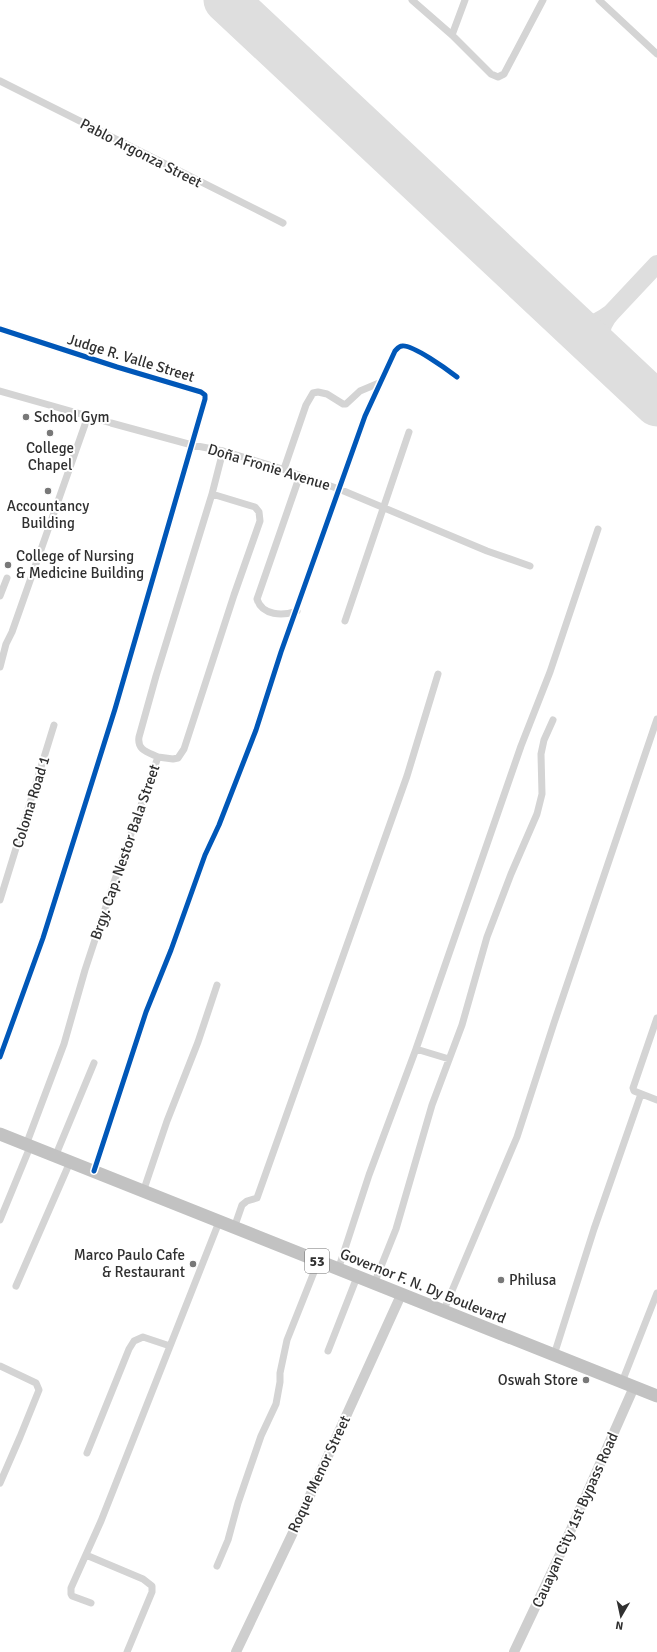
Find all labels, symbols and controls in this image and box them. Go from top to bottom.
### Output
street label: Pablo Argonza Street [77,115,205,191]
street label: Judge R. Valle Street [65,330,197,386]
place label: School Gym [34,408,109,426]
marker: School Gym [21,412,31,422]
marker: College Chapel [45,428,55,438]
place label: College Chapel [26,439,74,474]
street label: Doña Fronie Avenue [206,440,332,494]
marker: Accountancy Building [43,486,53,496]
place label: Accountancy Building [7,497,89,532]
place label: College of Nursing & Medicine Building [16,547,144,582]
marker: College of Nursing & Medicine Building [3,560,13,570]
street label: Coloma Road 1 [8,754,54,850]
street label: Brgy. Cap. Nestor Bala Street [86,762,164,942]
street label: Governor F. N. Dy Boulevard [337,1244,509,1328]
place label: Marco Paulo Cafe & Restaurant [74,1246,185,1281]
road number: 53 [305,1249,329,1273]
marker: Marco Paulo Cafe & Restaurant [188,1259,198,1269]
place label: Philusa [509,1271,556,1289]
marker: Philusa [496,1275,506,1285]
place label: Oswah Store [498,1371,578,1389]
marker: Oswah Store [581,1375,591,1385]
street label: Roque Menor Street [284,1413,354,1535]
street label: Cauayan City 1st Bypass Road [528,1430,622,1610]
north arrow [601,1596,641,1636]
text: N [615,1618,624,1632]

